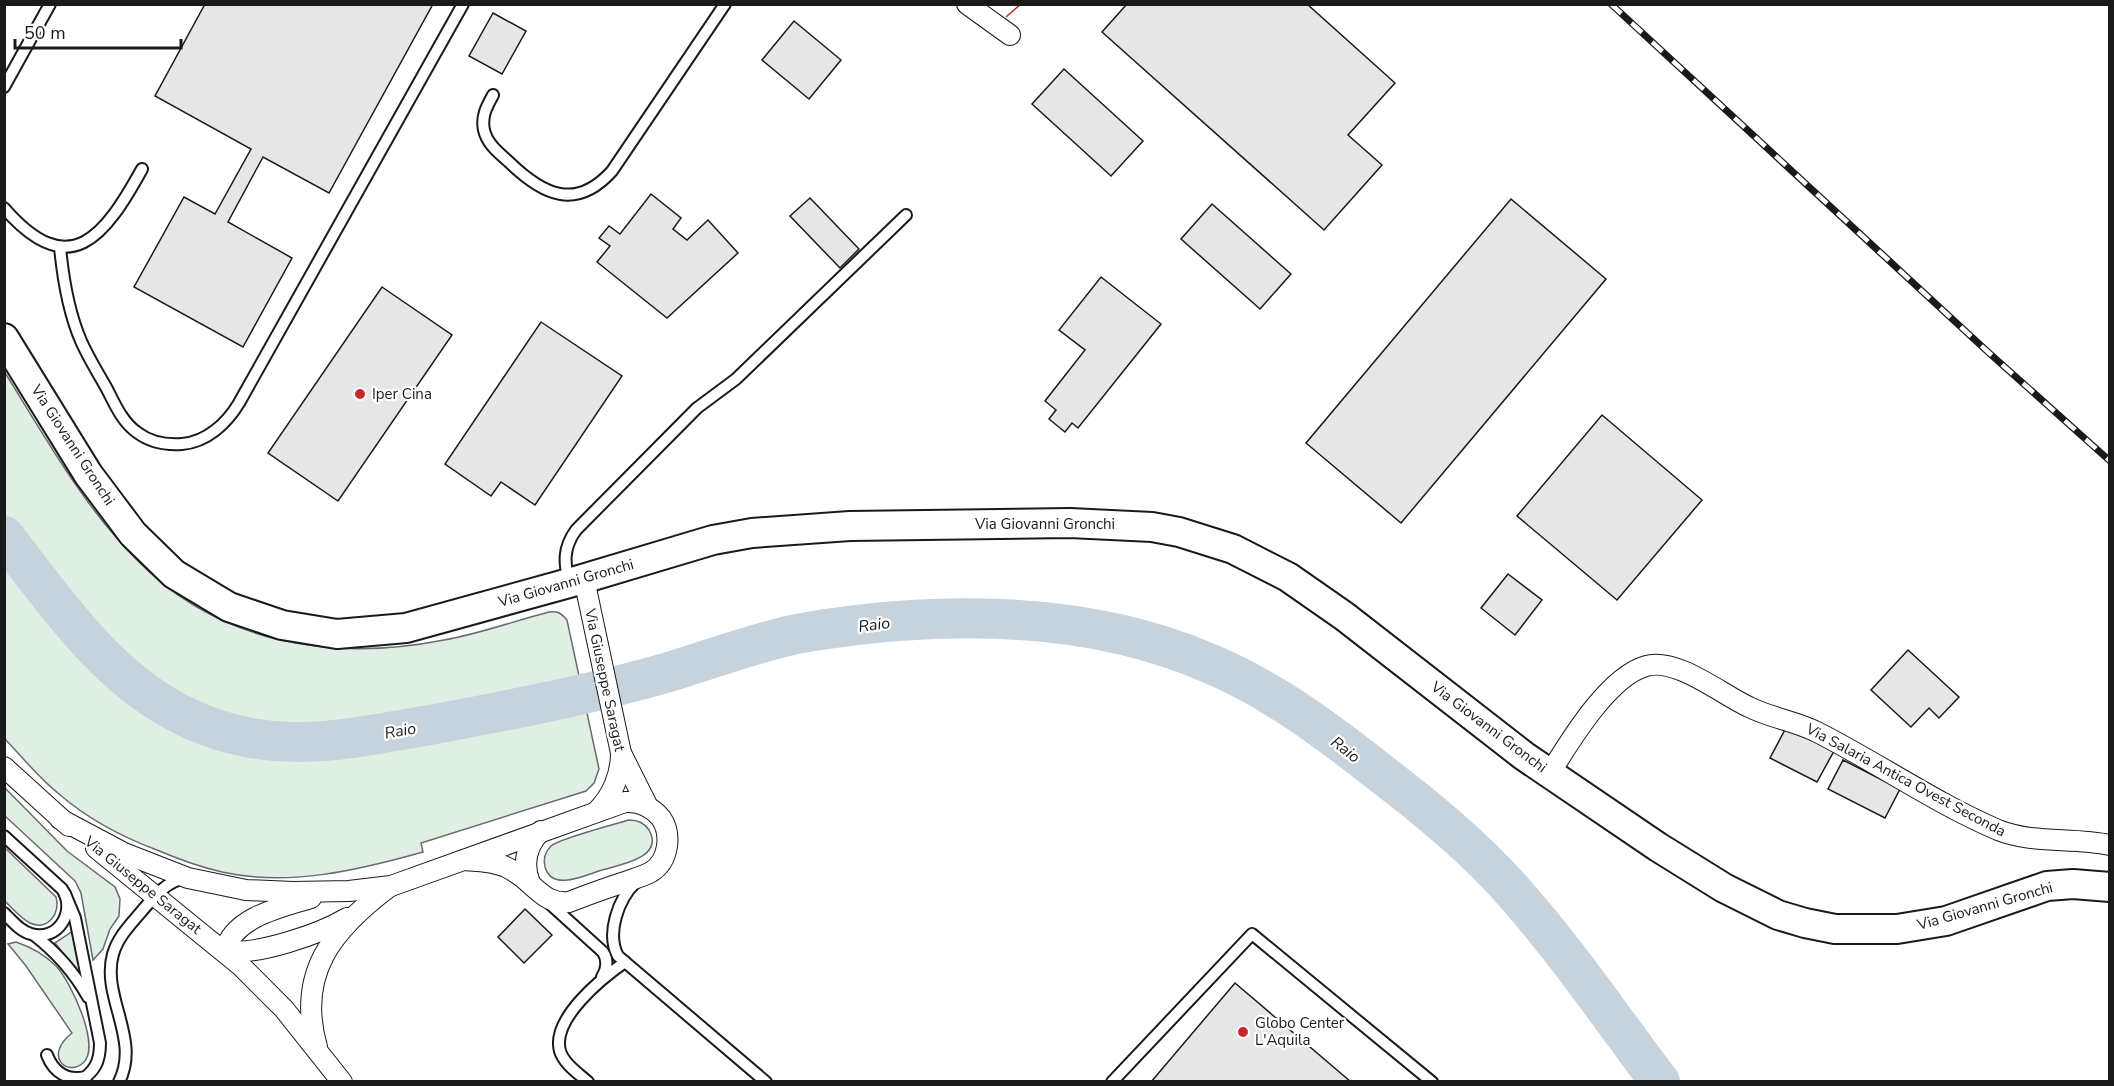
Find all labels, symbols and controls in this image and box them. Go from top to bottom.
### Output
scale bar [15,12,182,50]
text: 50 m [24,21,66,45]
street label: Via Giovanni Gronchi [26,380,120,509]
place label: Iper Cina [372,384,432,404]
marker: Iper Cina [353,387,367,401]
street label: Via Giovanni Gronchi [974,514,1115,534]
street label: Via Giovanni Gronchi [495,554,636,612]
street label: Via Giuseppe Saragat [580,606,630,754]
water label: Raio [857,612,891,638]
street label: Via Giovanni Gronchi [1426,676,1551,777]
water label: Raio [383,717,418,745]
street label: Via Salaria Antica Ovest Seconda [1802,718,2009,841]
water label: Raio [1326,731,1365,768]
street label: Via Giuseppe Saragat [79,831,206,939]
street label: Via Giovanni Gronchi [1914,877,2055,935]
place label: Globo Center L'Aquila [1255,1013,1345,1050]
marker: Globo Center L'Aquila [1236,1025,1250,1039]

